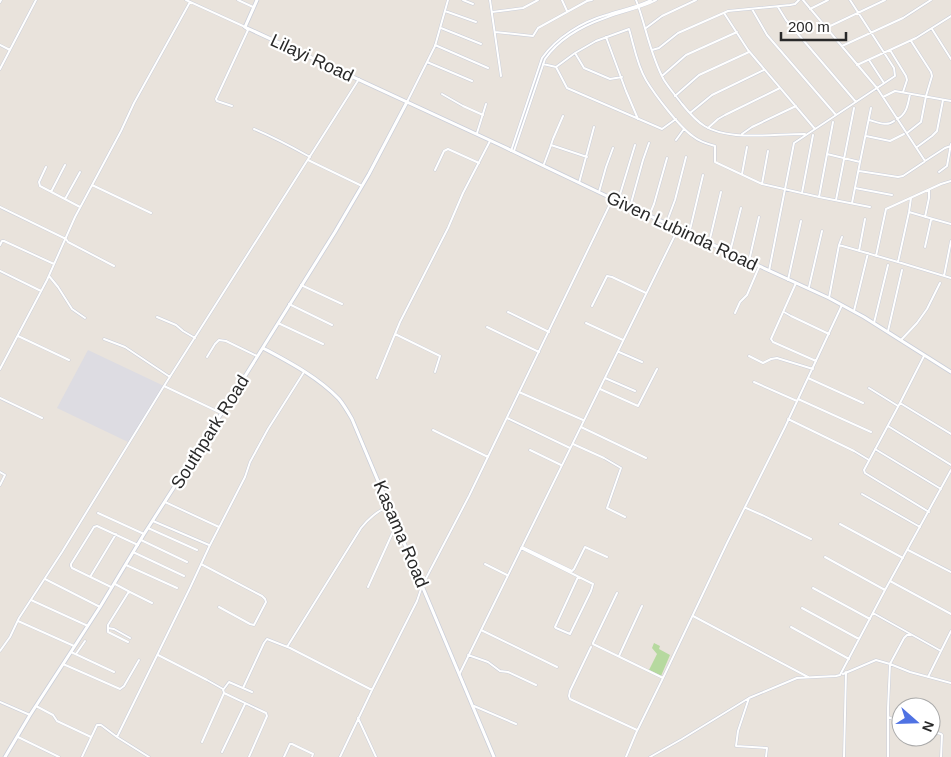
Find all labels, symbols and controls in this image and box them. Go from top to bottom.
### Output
scale bar [781,10,846,42]
text: 200 m [788,18,830,35]
street label: Lilayi Road [267,30,357,86]
street label: Given Lubinda Road [603,187,761,275]
street label: Southpark Road [167,372,253,492]
street label: Kasama Road [370,478,432,590]
north arrow [891,697,941,747]
text: N [919,719,937,734]

